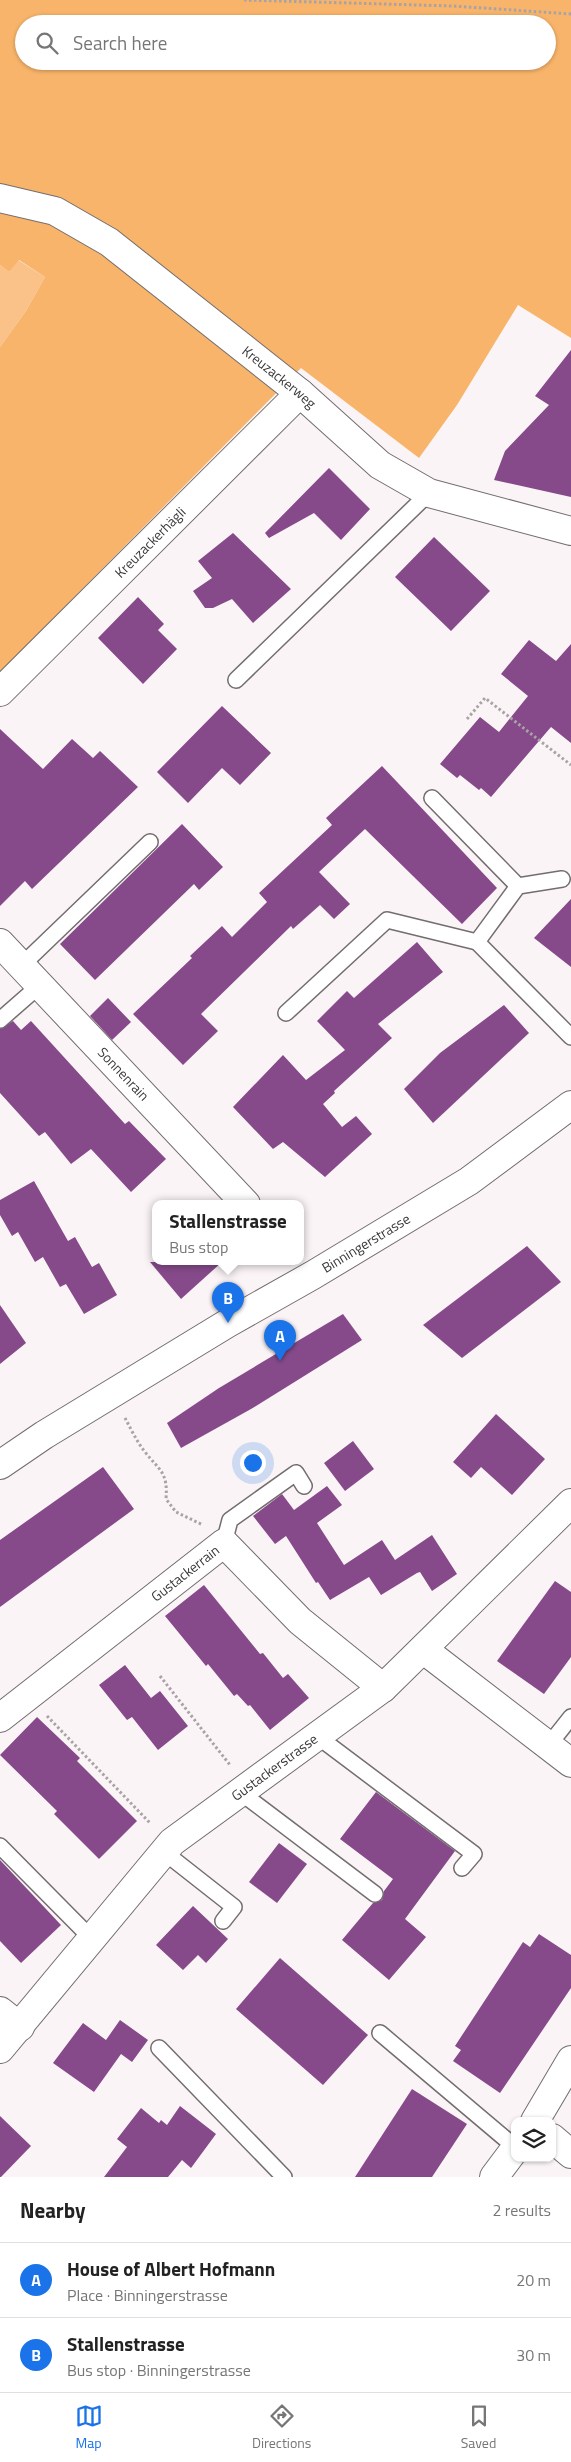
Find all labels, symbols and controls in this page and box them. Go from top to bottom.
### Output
search box [15,15,556,70]
text: Search here [73,28,167,57]
icon: search [33,29,61,57]
street label: Kreuzackerweg [238,340,321,413]
street label: Kreuzackerhägli [109,502,190,582]
street label: Sonnenrain [93,1042,154,1105]
popup [152,1200,304,1265]
text: Stallenstrasse [169,1206,287,1235]
street label: Binningerstrasse [317,1208,414,1277]
text: Bus stop [169,1235,228,1259]
pin: B [212,1282,244,1323]
pin: A [264,1320,296,1361]
your location [240,1450,266,1476]
street label: Gustackerrain [146,1540,223,1606]
street label: Gustackerstrasse [227,1728,322,1806]
map controls [511,2117,556,2162]
button: layers [511,2117,556,2162]
text: Nearby [20,2194,85,2226]
text: 2 results [492,2198,551,2222]
text: House of Albert Hofmann [67,2254,275,2283]
text: A [31,2268,41,2292]
text: 20 m [516,2268,551,2292]
text: Place · Binningerstrasse [67,2283,228,2307]
text: Stallenstrasse [67,2329,185,2358]
text: B [31,2343,41,2367]
text: 30 m [516,2343,551,2367]
text: Bus stop · Binningerstrasse [67,2358,251,2382]
tab: Map [75,2402,103,2453]
tab: Directions [252,2402,311,2453]
tab: Saved [461,2402,496,2453]

